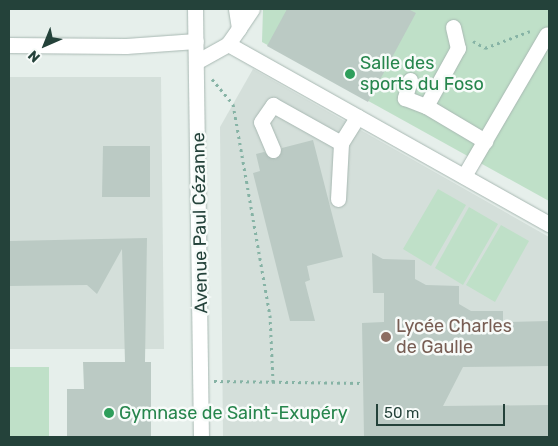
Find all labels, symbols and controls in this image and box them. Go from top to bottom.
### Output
north arrow [20,20,70,70]
text: N [25,47,44,66]
place label: Salle des sports du Foso [360,53,484,96]
marker: Salle des sports du Foso [344,68,356,80]
street label: Avenue Paul Cézanne [188,132,212,314]
place label: Lycée Charles de Gaulle [396,316,512,358]
marker: Lycée Charles de Gaulle [380,331,392,343]
scale bar [378,394,507,426]
place label: Gymnase de Saint-Exupéry [119,402,348,424]
text: 50 m [384,404,419,422]
marker: Gymnase de Saint-Exupéry [103,407,115,419]

